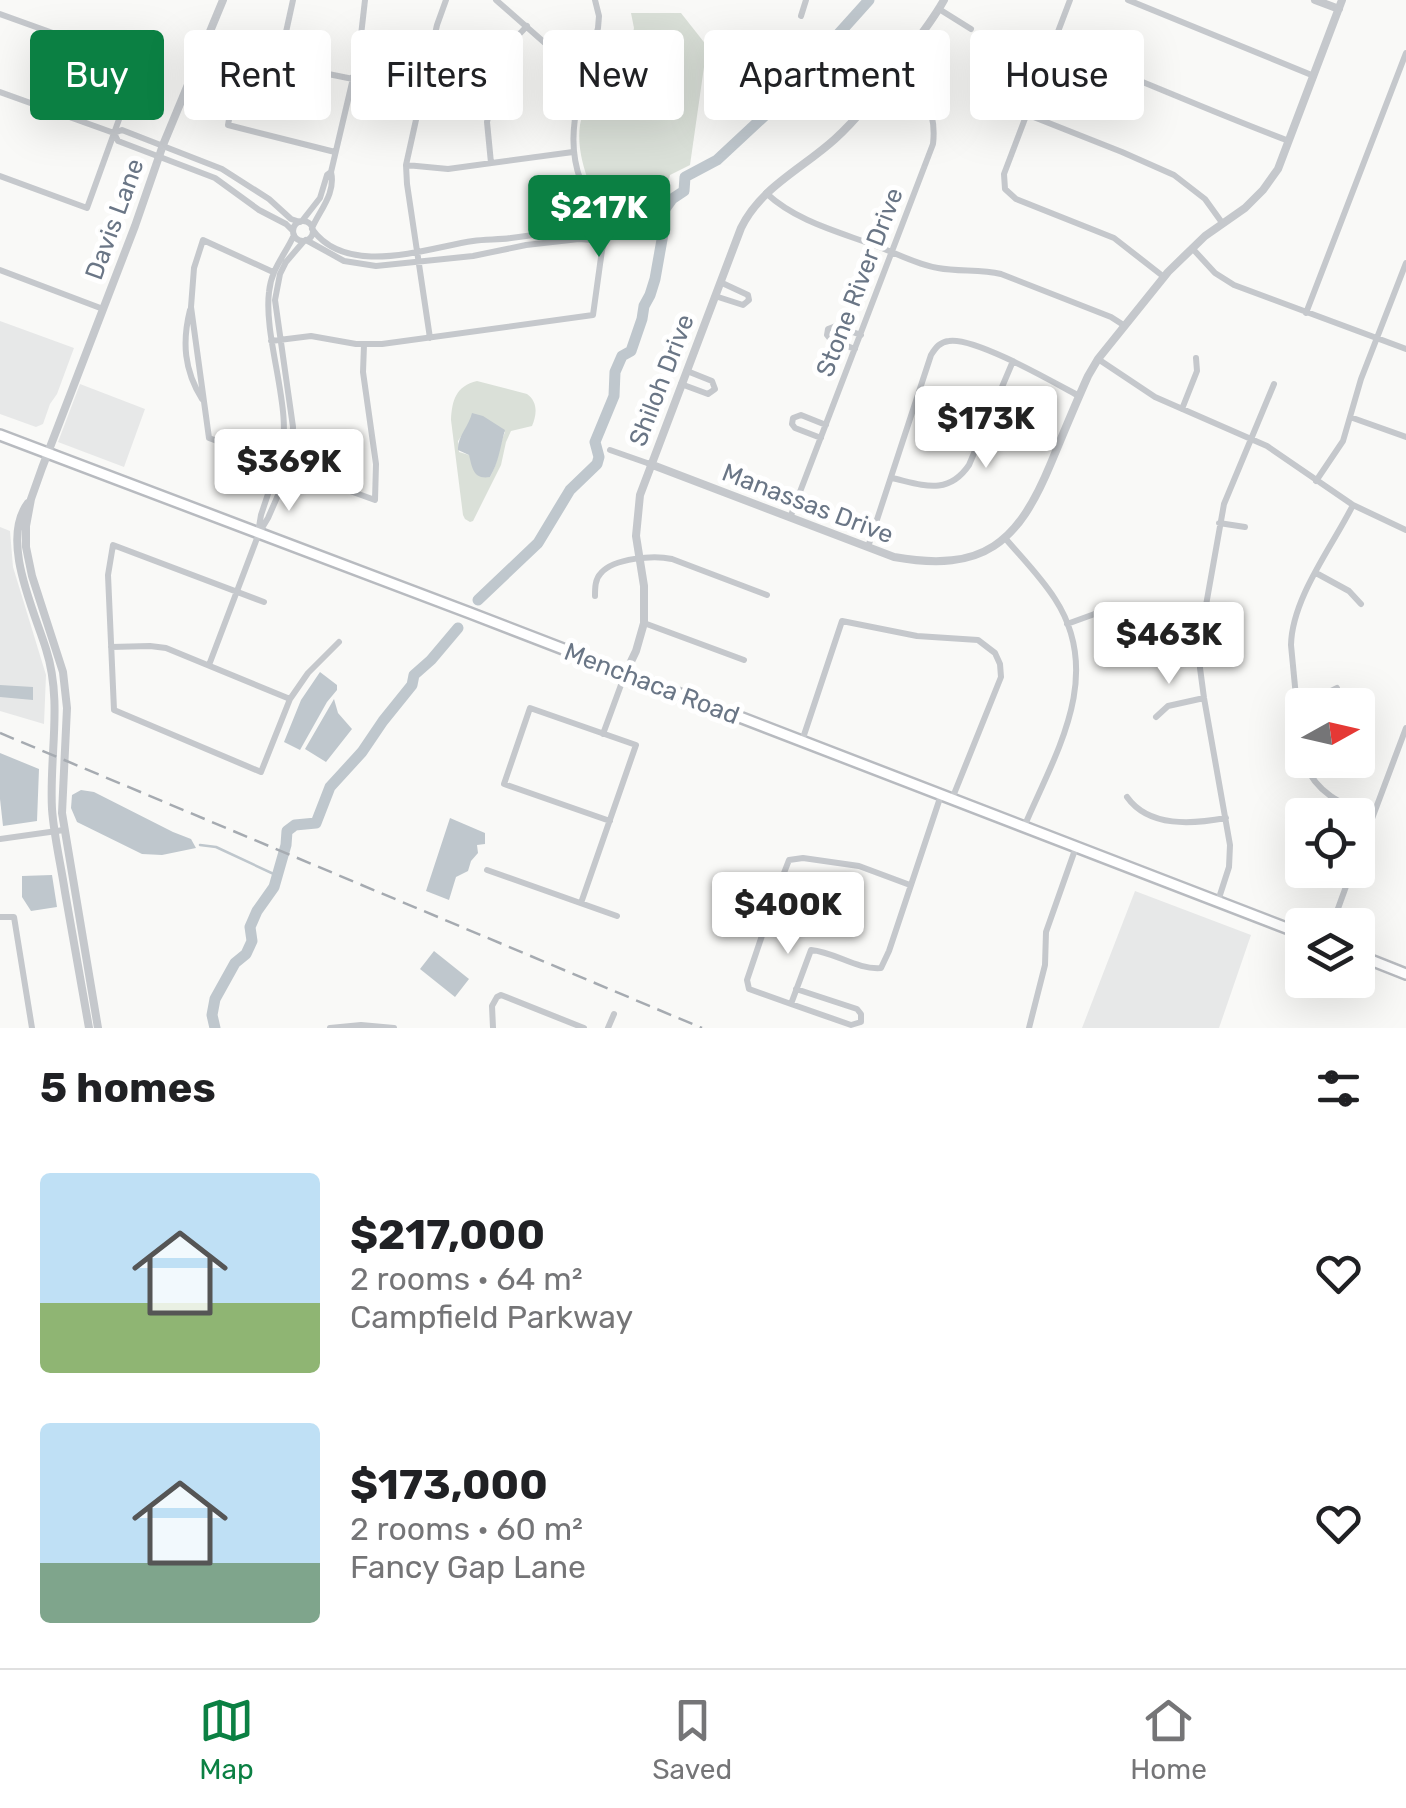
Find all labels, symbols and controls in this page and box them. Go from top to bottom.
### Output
chip: Buy [30,30,164,120]
chip: Rent [184,30,331,120]
chip: Filters [351,30,523,120]
chip: New [543,30,684,120]
chip: Apartment [704,30,950,120]
chip: House [970,30,1144,120]
street label: Davis Lane [79,155,150,284]
pin: $217K [529,175,669,260]
street label: Stone River Drive [810,184,909,381]
text: $217K [550,188,648,226]
street label: Shiloh Drive [623,310,700,450]
pin: $173K [916,386,1056,471]
text: $173K [937,399,1035,437]
pin: $369K [219,429,359,514]
text: $369K [236,442,342,480]
street label: Manassas Drive [718,458,897,549]
pin: $463K [1099,602,1239,687]
text: $463K [1116,615,1222,653]
street label: Menchaca Road [560,637,743,730]
north arrow [1285,688,1375,778]
map controls [1285,688,1375,998]
button: locate [1285,798,1375,888]
pin: $400K [718,872,858,957]
text: $400K [734,885,842,923]
button: layers [1285,908,1375,998]
icon: filters [1311,1061,1366,1116]
text: 5 homes [40,1063,216,1113]
text: $217,000 [350,1210,545,1260]
icon: home [120,1213,240,1333]
icon: heart [1311,1246,1366,1301]
text: 2 rooms · 64 m² [350,1260,583,1298]
text: Campfield Parkway [350,1298,633,1336]
text: $173,000 [350,1460,548,1510]
icon: home [120,1463,240,1583]
icon: heart [1311,1496,1366,1551]
text: 2 rooms · 60 m² [350,1510,583,1548]
text: Fancy Gap Lane [350,1548,586,1586]
tab: Map [199,1693,254,1786]
tab: Saved [652,1693,732,1786]
tab: Home [1130,1693,1207,1786]

